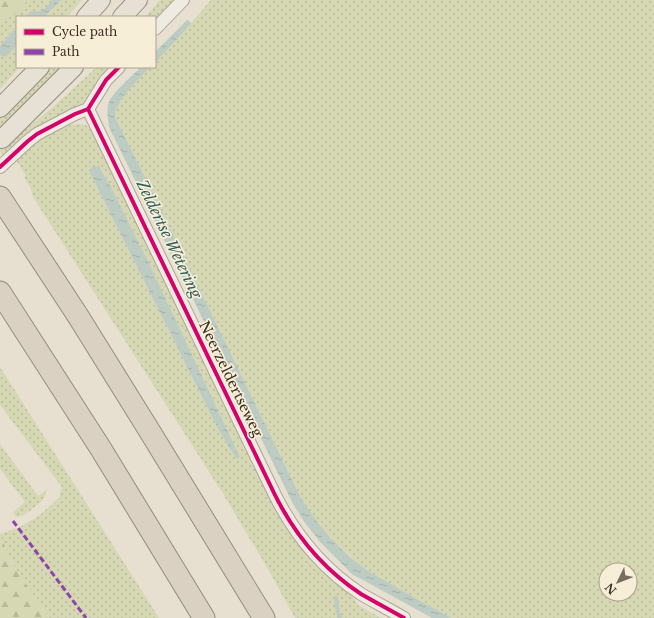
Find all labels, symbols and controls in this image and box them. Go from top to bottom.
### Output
legend [16,16,156,68]
text: Cycle path [52,24,117,39]
text: Path [52,44,80,59]
water label: Zeldertse Wetering [132,176,207,302]
street label: Neerzeldertseweg [195,318,267,441]
north arrow [598,562,638,602]
text: N [602,580,619,597]

